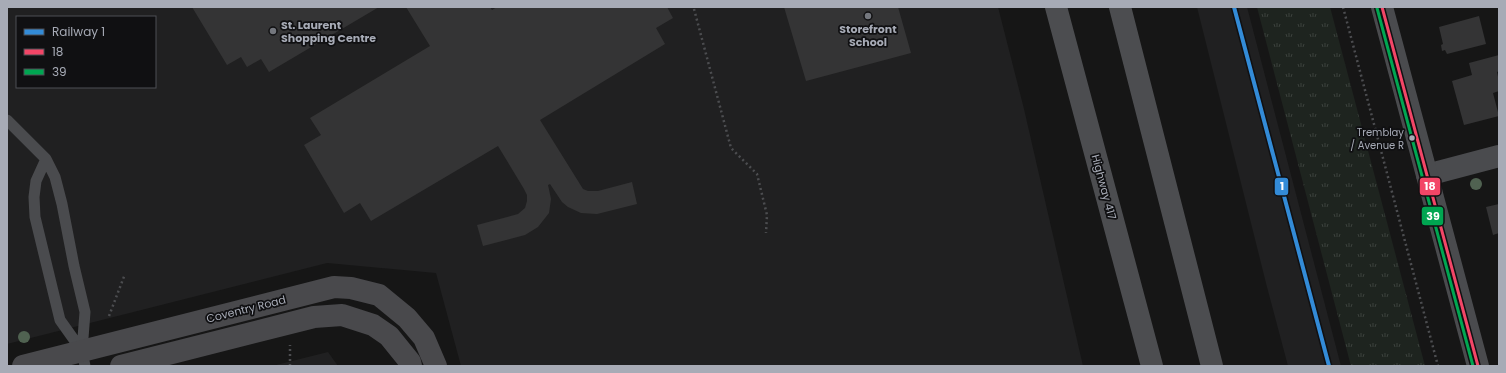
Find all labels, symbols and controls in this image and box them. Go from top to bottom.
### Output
marker: Storefront School [863,11,873,21]
legend [16,16,156,88]
place label: St. Laurent Shopping Centre [281,17,376,46]
place label: Storefront School [839,21,897,50]
text: Railway 1 [52,23,105,40]
marker: St. Laurent Shopping Centre [268,26,278,36]
text: 18 [52,43,63,60]
text: 39 [52,63,67,80]
place label: Tremblay / Avenue R [1350,125,1404,153]
marker: Tremblay / Avenue R [1407,133,1417,143]
street label: Highway 417 [1088,153,1120,221]
line badge: 1 [1274,177,1289,196]
line badge: 18 [1419,177,1441,196]
text: 1 [1280,178,1284,194]
text: 18 [1424,178,1436,194]
line badge: 39 [1421,206,1444,226]
text: 39 [1426,208,1440,224]
street label: Coventry Road [205,291,287,327]

